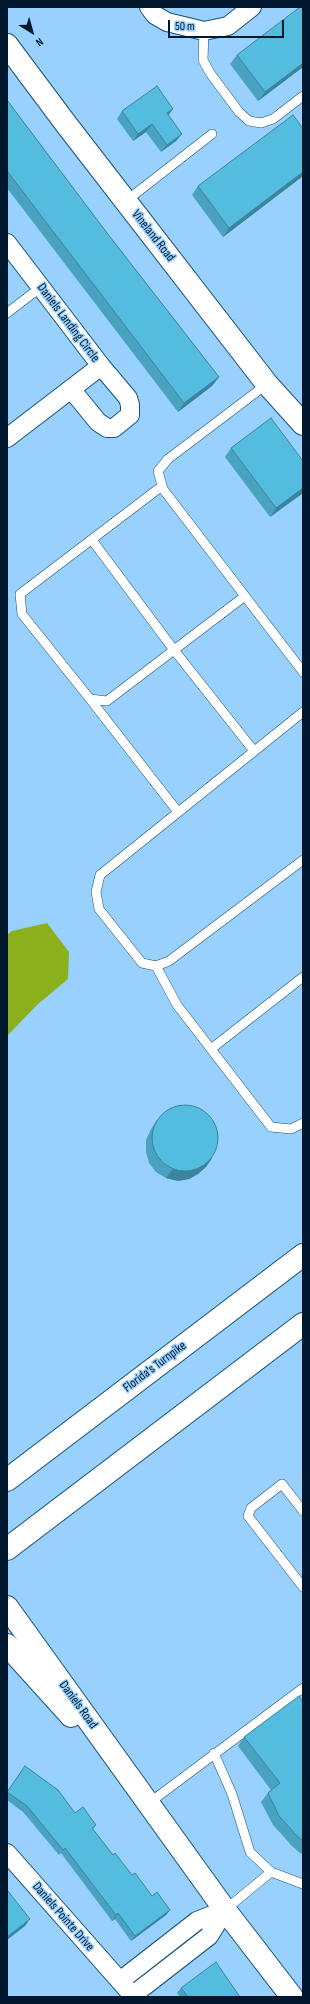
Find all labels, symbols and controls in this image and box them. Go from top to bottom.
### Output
north arrow [12,12,52,52]
scale bar [170,12,286,38]
text: 50 m [175,19,195,34]
text: N [33,35,46,49]
street label: Vineland Road [128,207,178,265]
street label: Daniels Landing Circle [33,280,103,366]
street label: Florida's Turnpike [120,1338,190,1396]
street label: Daniels Road [55,1678,101,1732]
street label: Daniels Pointe Drive [29,1879,97,1955]

